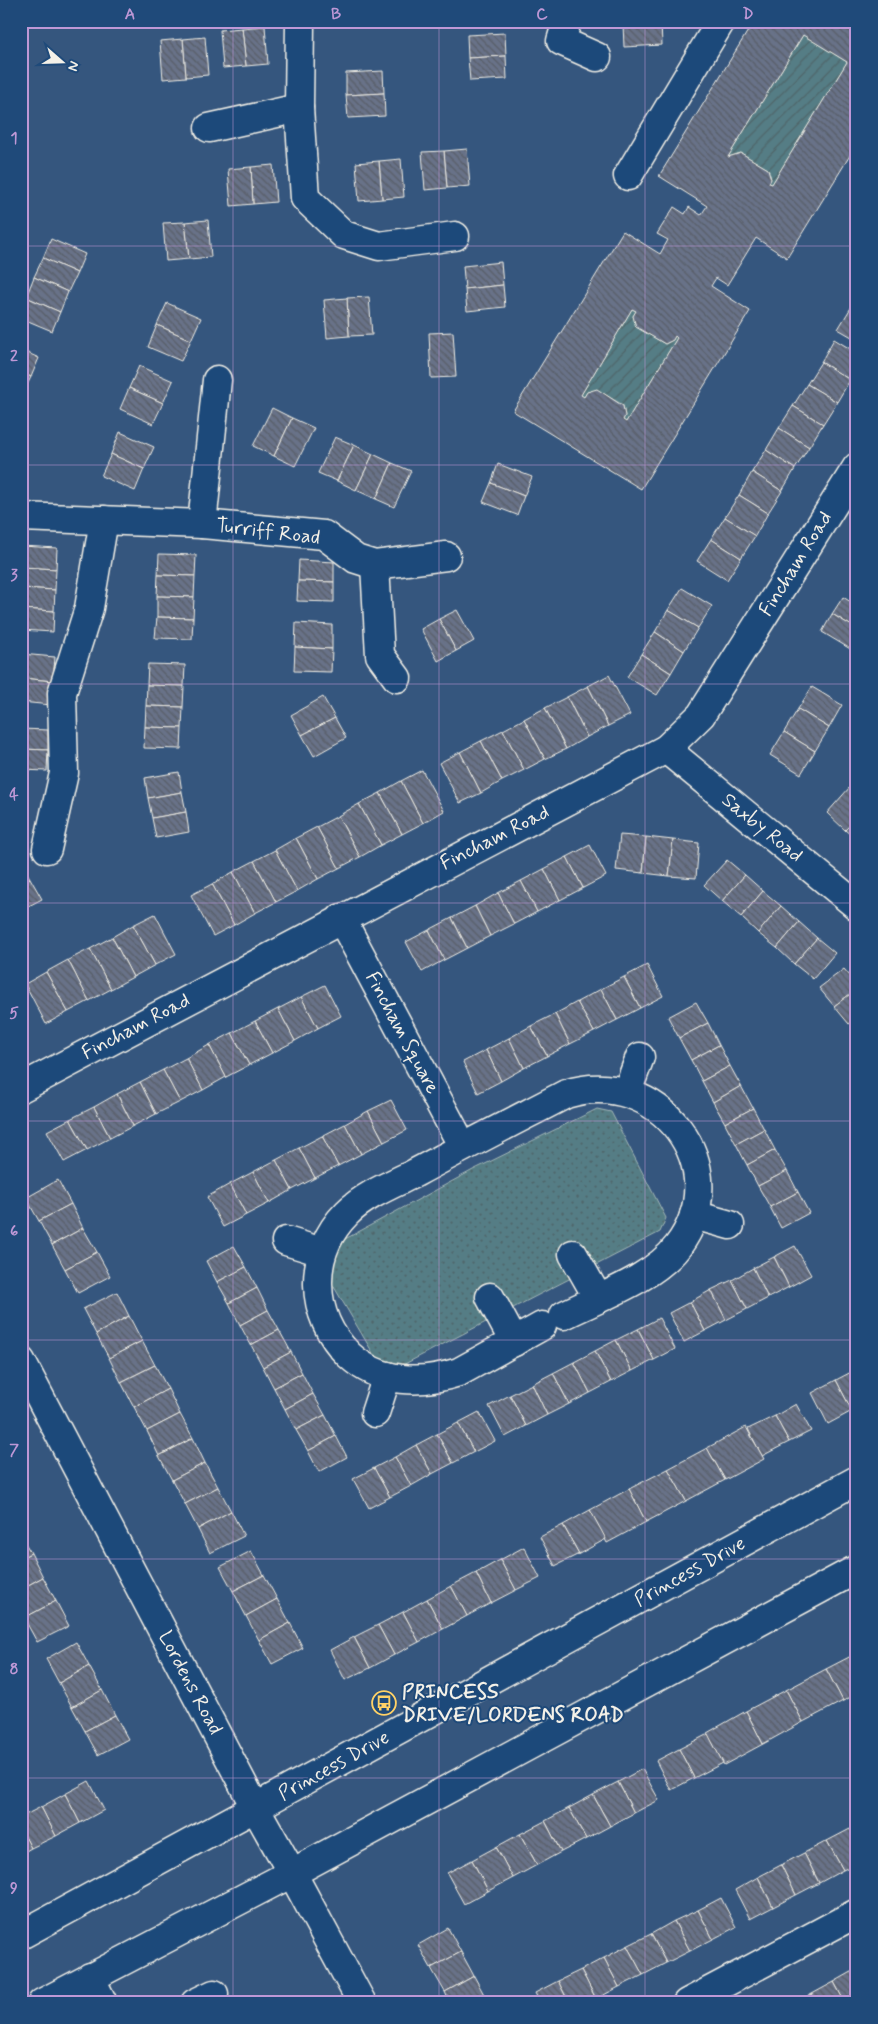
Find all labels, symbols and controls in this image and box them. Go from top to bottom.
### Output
text: A [125,4,135,25]
text: B [331,4,341,25]
text: C [536,4,548,25]
text: D [742,4,754,25]
north arrow [38,38,88,88]
text: N [63,59,83,74]
text: 1 [10,128,18,149]
text: 2 [10,346,18,367]
street label: Fincham Road [753,506,839,622]
street label: Turriff Road [214,512,322,552]
text: 3 [10,565,18,586]
text: 4 [9,784,19,805]
street label: Saxby Road [716,787,808,869]
street label: Fincham Road [436,799,554,877]
street label: Fincham Square [358,967,446,1099]
street label: Fincham Road [77,987,195,1067]
text: 5 [9,1003,19,1024]
text: 6 [10,1221,18,1242]
text: 7 [9,1440,19,1461]
street label: Princess Drive [630,1530,750,1614]
street label: Lordens Road [151,1626,229,1740]
text: 8 [9,1659,19,1680]
place label: PRINCESS DRIVE/LORDENS ROAD [402,1679,624,1729]
bus stop icon: PRINCESS DRIVE/LORDENS ROAD [371,1690,397,1716]
street label: Princess Drive [274,1724,394,1808]
text: 9 [10,1878,18,1899]

